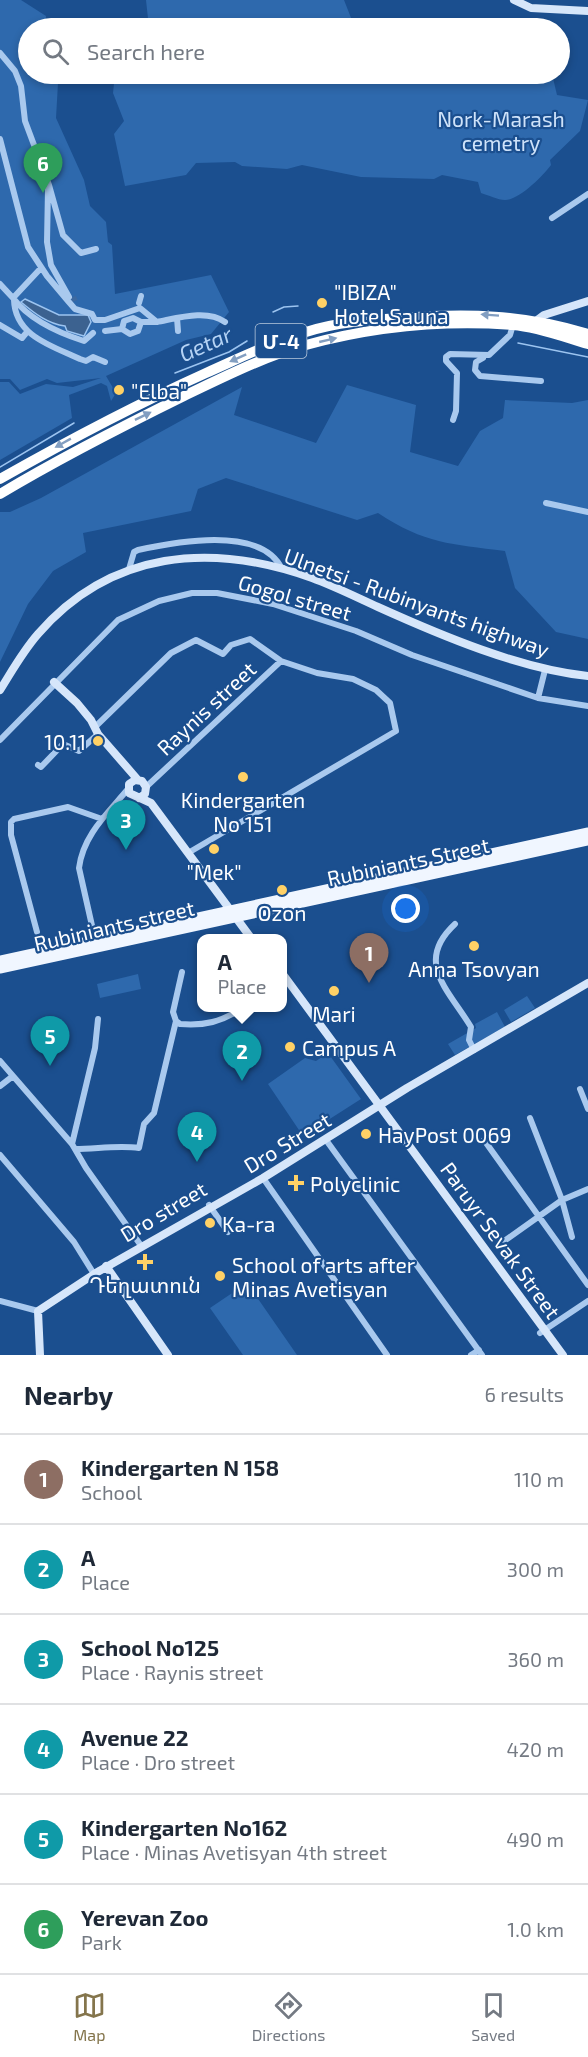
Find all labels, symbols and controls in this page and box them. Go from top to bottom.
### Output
search box [18,18,570,84]
icon: search [39,35,72,68]
text: Search here [87,38,205,64]
park label: Nork-Marash cemetry [437,106,565,155]
pin: 6 [24,144,63,193]
place label: "IBIZA" Hotel Sauna [334,279,449,328]
marker: "IBIZA" Hotel Sauna [315,296,329,310]
one-way arrow [480,310,499,319]
water label: Getar [174,319,237,366]
road number: Մ-4 [256,324,306,358]
one-way arrow [319,335,338,344]
one-way arrow [230,354,247,363]
place label: "Elba" [131,378,187,403]
marker: "Elba" [112,383,126,397]
one-way arrow [135,412,152,421]
one-way arrow [54,438,71,448]
street label: Ulnetsi - Rubinyants highway [281,542,553,662]
street label: Gogol street [236,569,354,625]
street label: Raynis street [151,656,261,760]
place label: 10.11 [44,729,86,754]
marker: 10.11 [91,734,105,748]
marker: Kindergarten No 151 [236,770,250,784]
place label: Kindergarten No 151 [181,787,305,836]
pin: 3 [106,800,146,850]
street label: Rubiniants Street [325,832,491,890]
marker: "Mek" [207,842,221,856]
place label: "Mek" [186,859,242,884]
marker: Ozon [275,883,289,897]
street label: Rubiniants street [31,894,197,956]
your location [391,894,420,923]
place label: Ozon [258,900,306,925]
popup [197,934,287,1012]
pin: 1 [350,934,388,983]
marker: Anna Tsovyan [467,939,481,953]
text: A [217,948,232,974]
place label: Anna Tsovyan [408,956,540,981]
text: Place [217,974,267,998]
marker: Mari [327,984,341,998]
place label: Mari [312,1001,356,1026]
pin: 5 [31,1016,70,1066]
pin: 2 [222,1032,262,1081]
place label: Campus A [302,1035,396,1060]
marker: Campus A [283,1040,297,1054]
street label: Dro Street [239,1106,335,1178]
pin: 4 [178,1112,216,1162]
place label: HayPost 0069 [378,1122,512,1147]
marker: HayPost 0069 [359,1127,373,1141]
street label: Paruyr Sevak Street [436,1157,566,1323]
place label: Polyclinic [310,1171,400,1196]
marker: Polyclinic [287,1174,305,1192]
street label: Dro street [115,1176,211,1246]
place label: Ka-ra [222,1211,275,1236]
marker: Ka-ra [203,1216,217,1230]
place label: School of arts after Minas Avetisyan [232,1252,416,1301]
marker: Դեղատուն [138,1255,152,1269]
marker: School of arts after Minas Avetisyan [213,1269,227,1283]
place label: Դեղատուն [89,1272,201,1298]
text: Nearby [24,1379,113,1410]
text: 6 results [484,1382,564,1406]
text: Kindergarten N 158 [81,1454,279,1480]
text: 1 [39,1467,48,1491]
text: 110 m [514,1467,564,1491]
text: School [81,1480,142,1504]
text: A [81,1544,95,1570]
text: 2 [38,1557,49,1581]
text: 300 m [507,1557,564,1581]
text: Place [81,1570,130,1594]
text: School No125 [81,1634,219,1660]
text: 3 [38,1647,49,1671]
text: 360 m [507,1647,564,1671]
text: Place · Raynis street [81,1660,263,1684]
text: Avenue 22 [81,1724,189,1750]
text: 4 [37,1737,50,1761]
text: 420 m [506,1737,564,1761]
text: Place · Dro street [81,1750,235,1774]
text: Kindergarten No162 [81,1814,287,1840]
text: 5 [38,1827,49,1851]
text: 490 m [506,1827,564,1851]
text: Place · Minas Avetisyan 4th street [81,1840,387,1864]
text: Yerevan Zoo [81,1904,208,1930]
text: 6 [38,1917,49,1941]
text: 1.0 km [507,1917,564,1941]
text: Park [81,1930,122,1954]
tab: Map [73,1989,106,2044]
tab: Directions [252,1989,325,2044]
tab: Saved [471,1989,515,2044]

